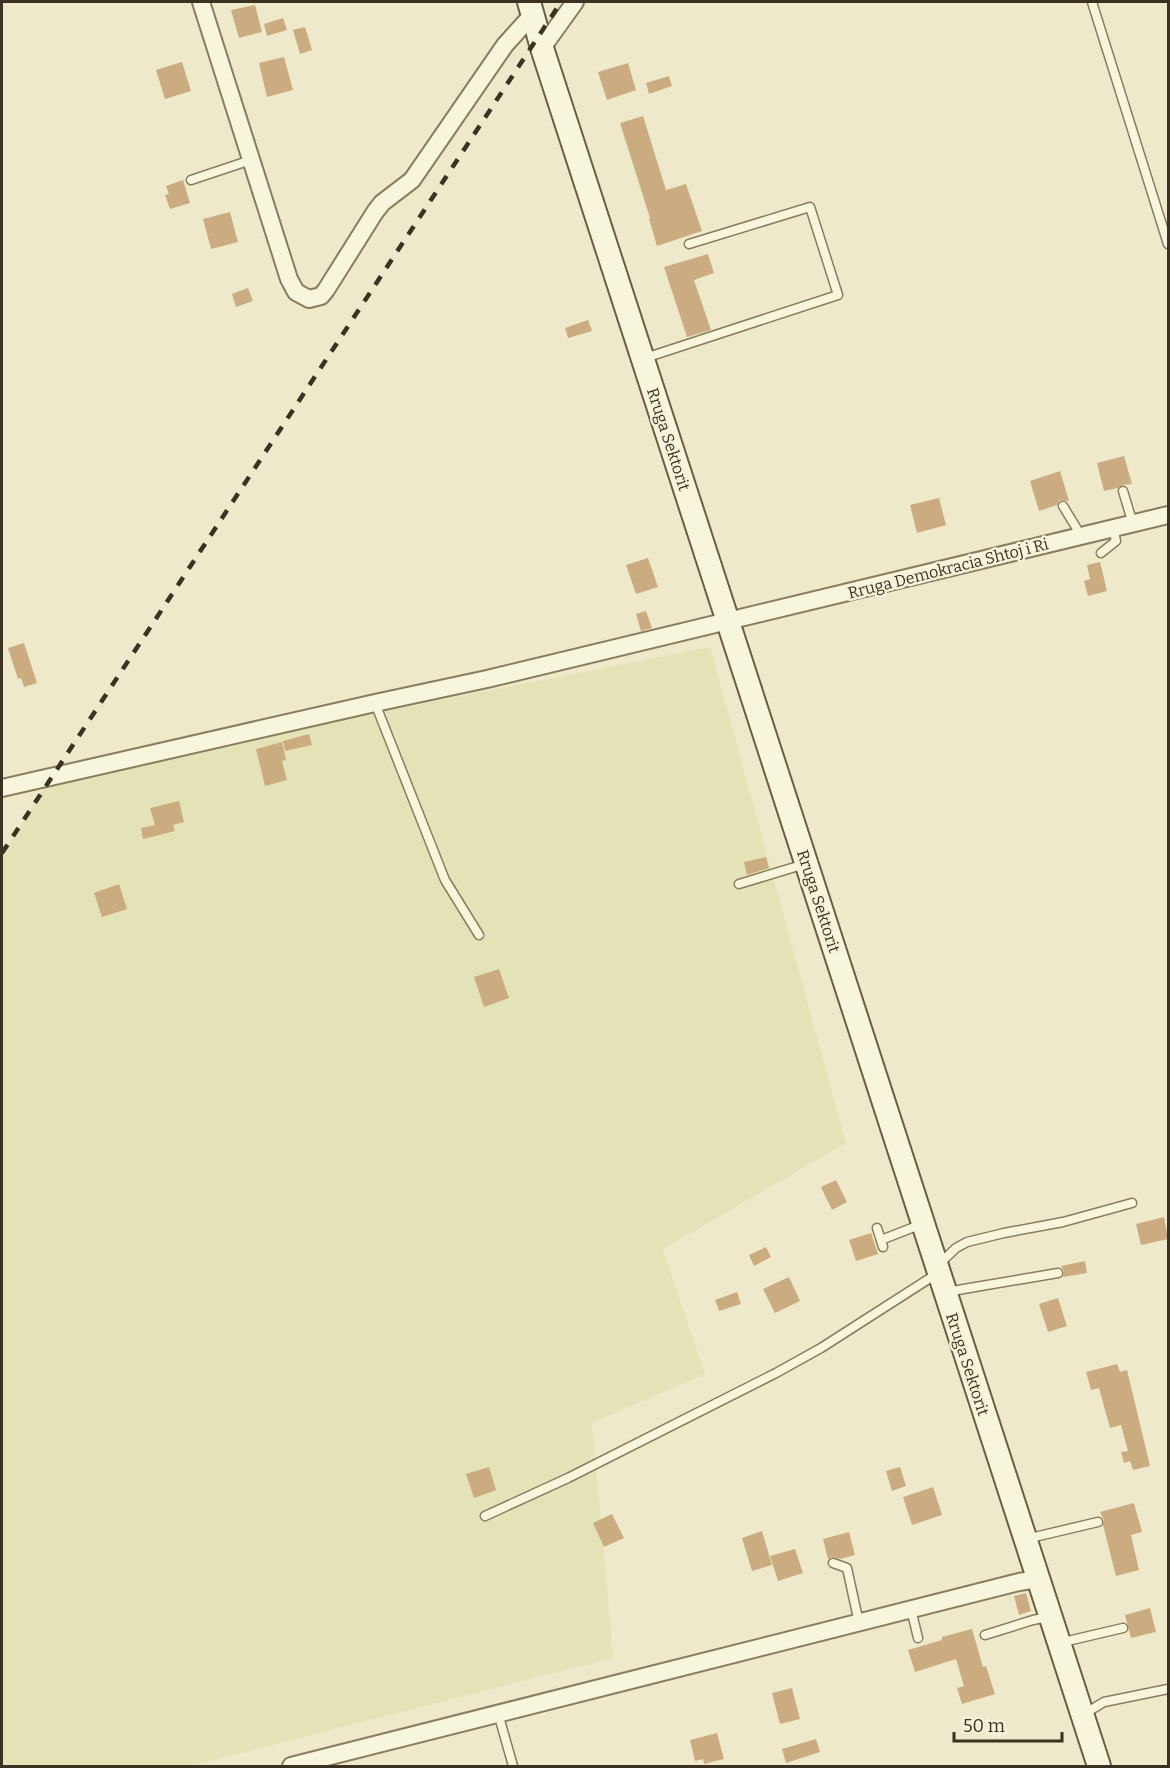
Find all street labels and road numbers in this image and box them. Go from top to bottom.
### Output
street label: Rruga Sektorit [643,385,694,493]
street label: Rruga Demokracia Shtoj i Ri [846,534,1051,603]
street label: Rruga Sektorit [793,847,844,955]
street label: Rruga Sektorit [942,1310,993,1418]

